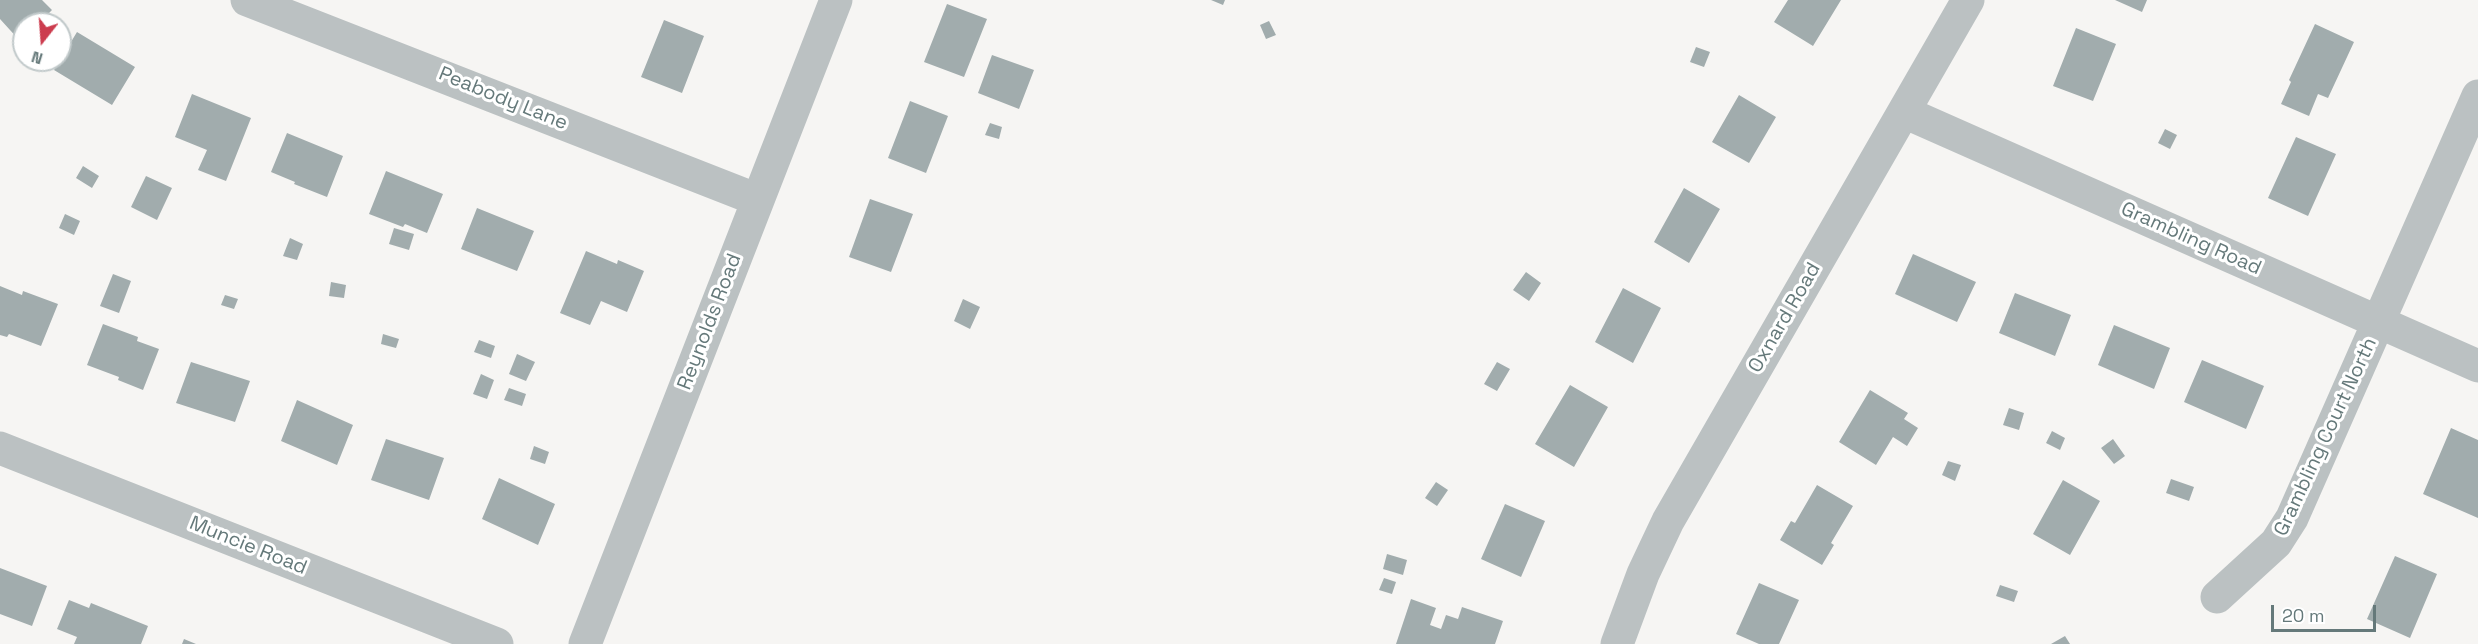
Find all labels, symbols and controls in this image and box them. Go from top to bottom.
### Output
north arrow [12,12,72,72]
text: N [29,46,45,69]
street label: Peabody Lane [435,62,571,136]
street label: Grambling Road [2117,197,2265,281]
street label: Reynolds Road [673,251,747,393]
street label: Oxnard Road [1744,259,1826,377]
street label: Grambling Court North [2269,334,2383,540]
street label: Muncie Road [186,512,310,580]
scale bar [2274,593,2379,631]
text: 20 m [2282,604,2325,627]

